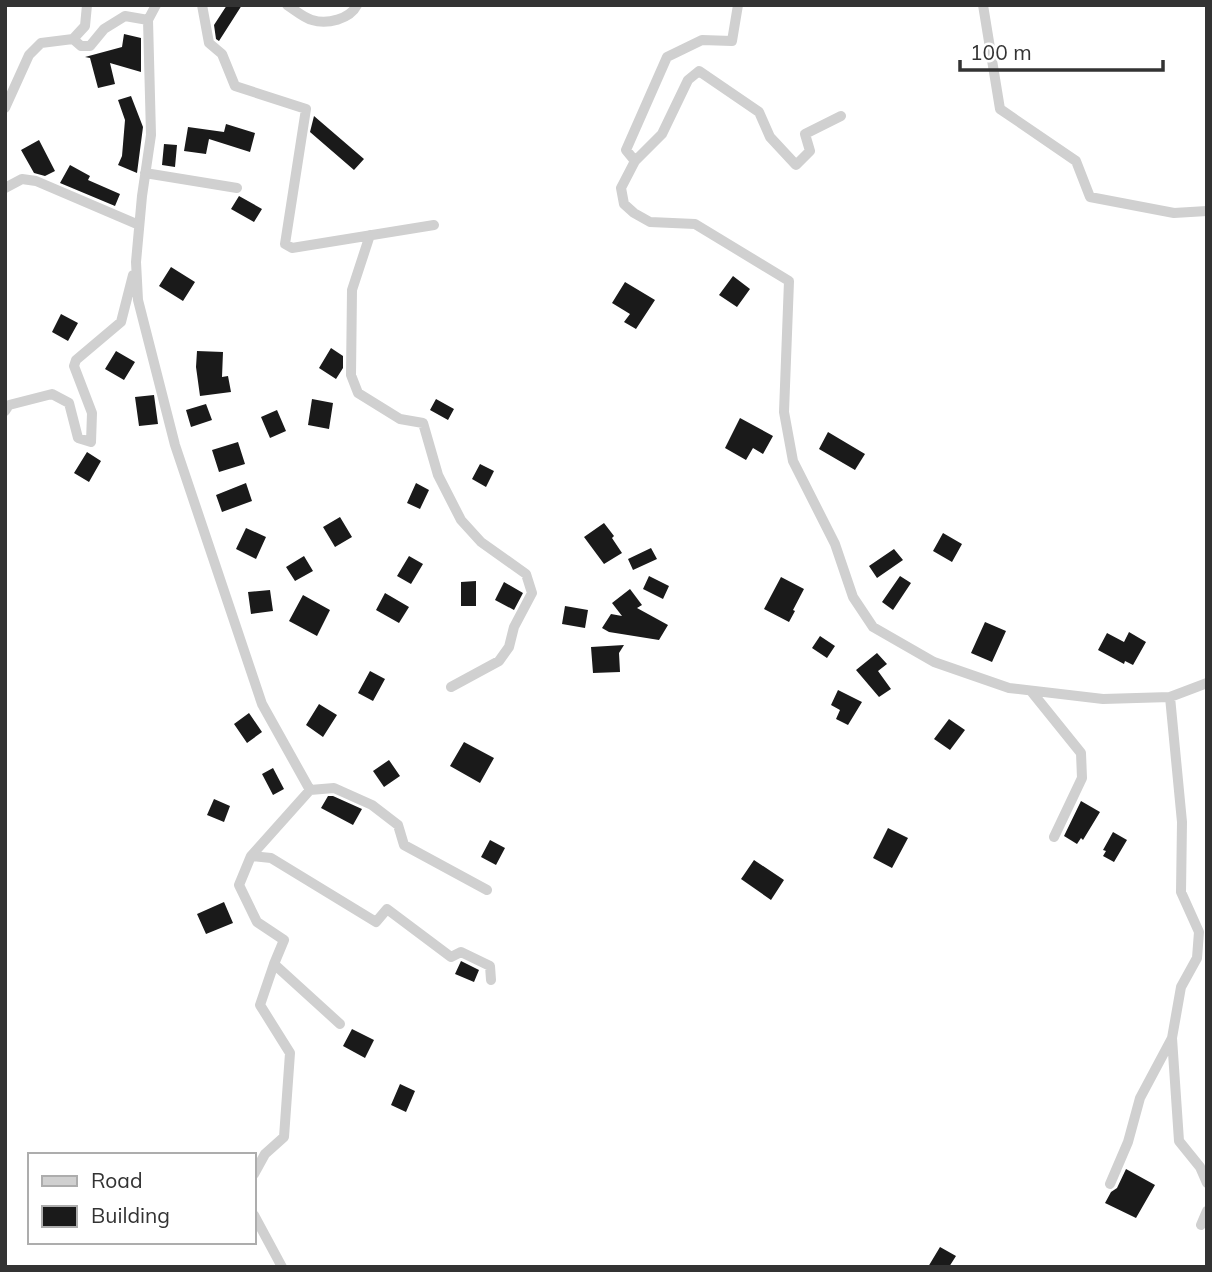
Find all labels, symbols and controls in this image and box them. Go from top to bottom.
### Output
scale bar [960,28,1163,72]
text: 100 m [970,39,1032,65]
legend [28,1153,256,1244]
text: Road [91,1167,142,1193]
text: Building [91,1202,170,1228]

